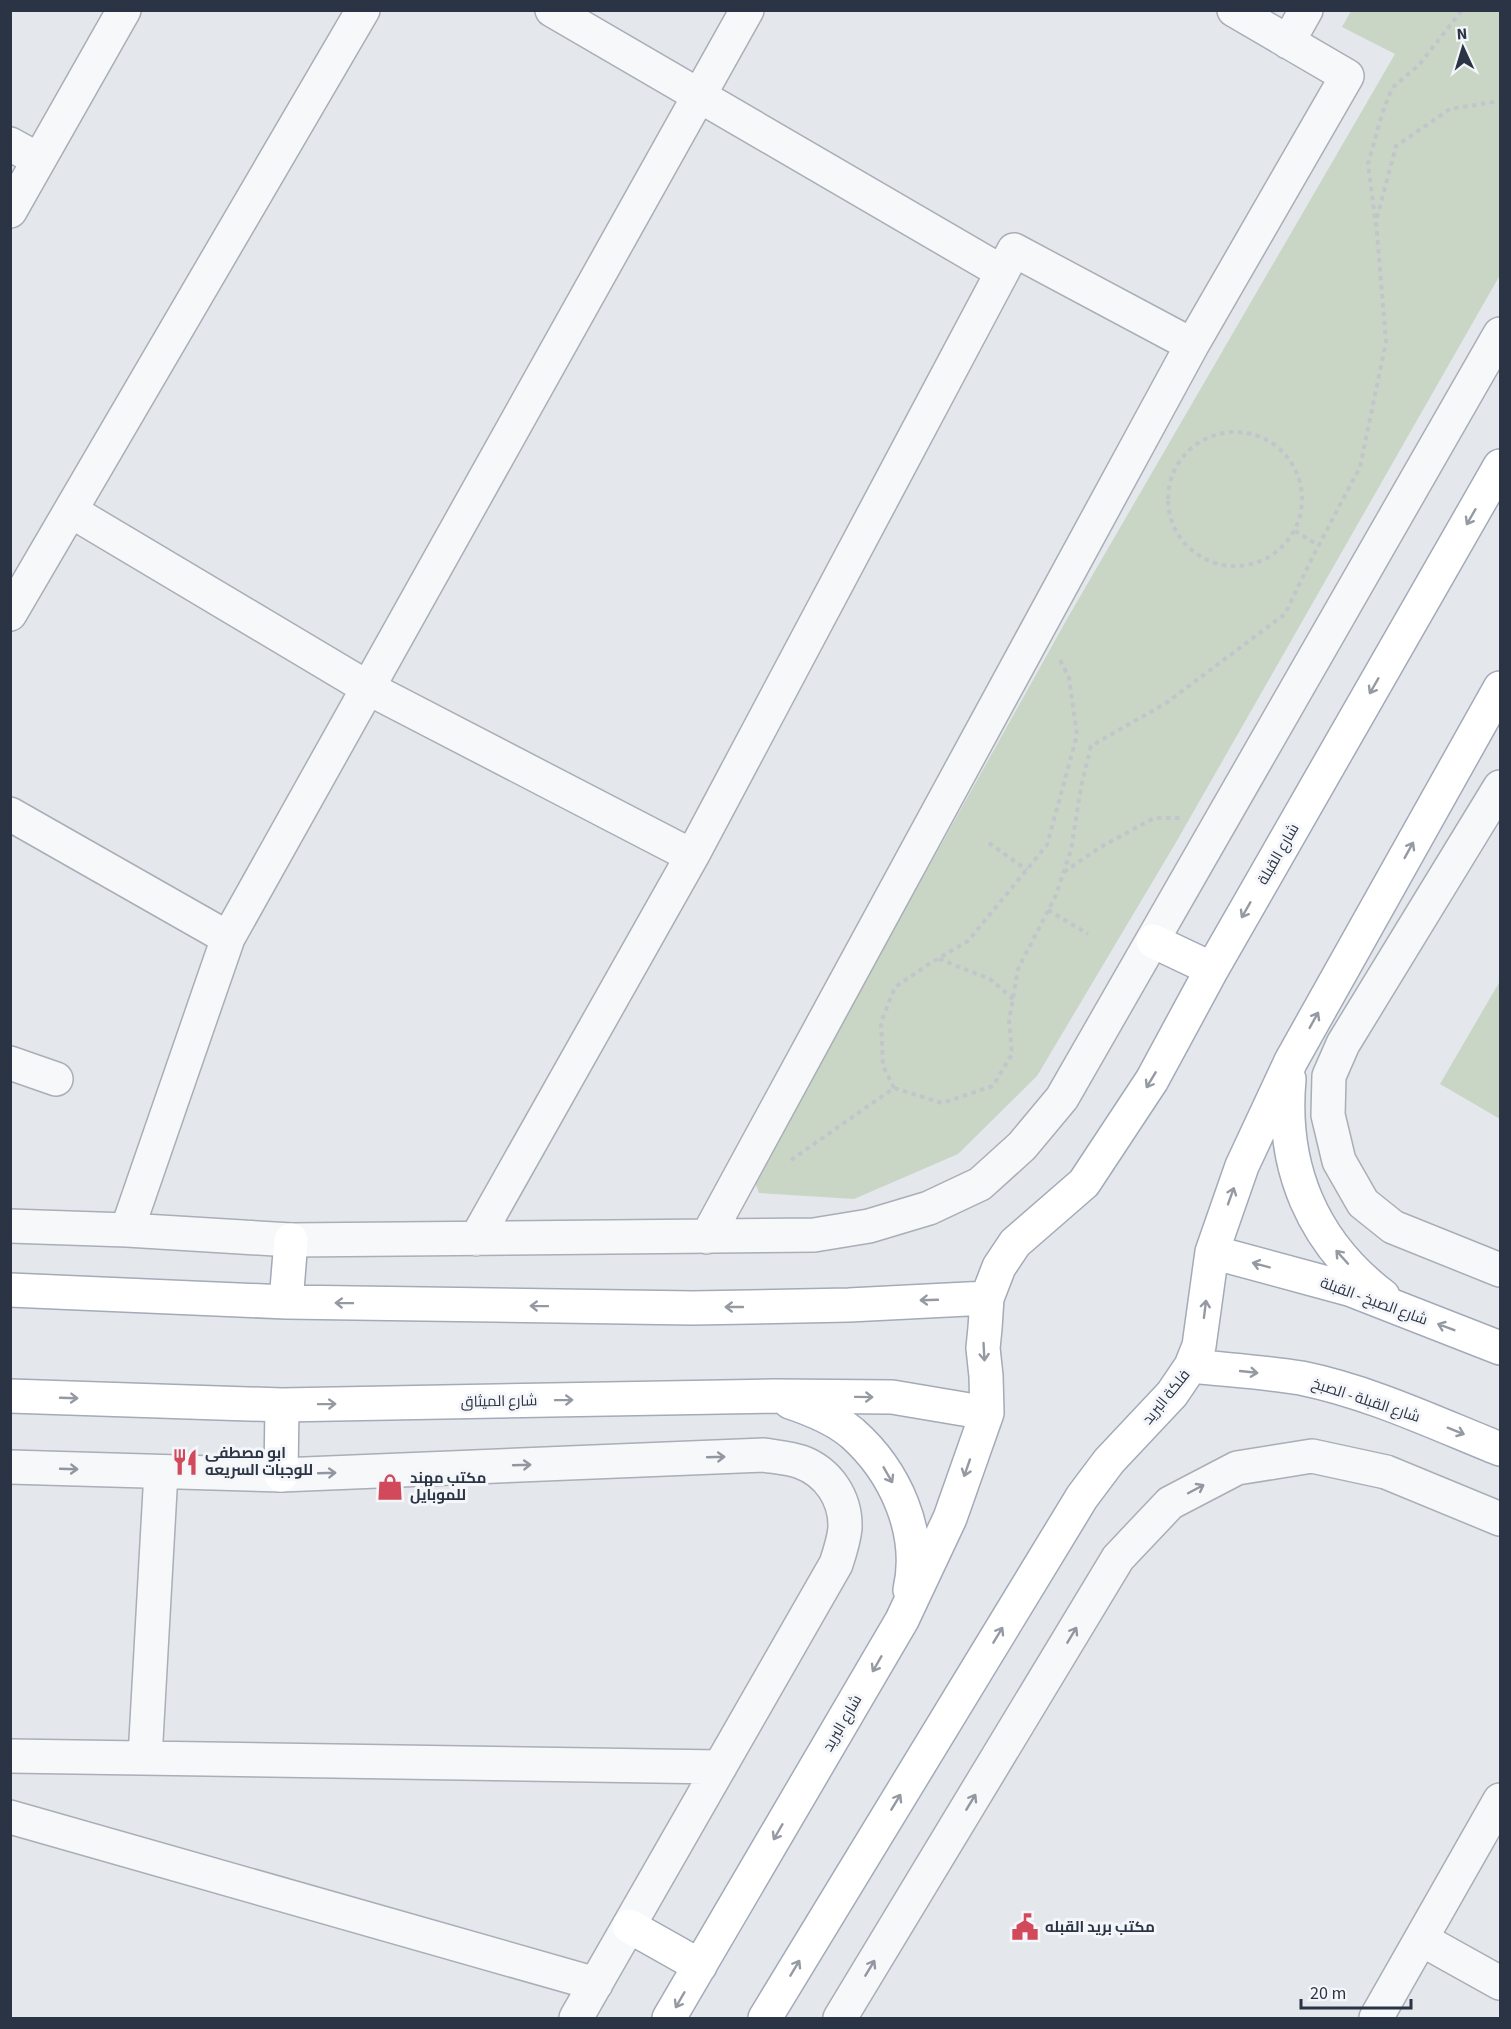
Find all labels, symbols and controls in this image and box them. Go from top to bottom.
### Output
north arrow [1433,18,1493,78]
text: N [1456,23,1468,45]
one-way arrow [1465,508,1477,525]
one-way arrow [1368,677,1380,694]
street label: شارع القبلة [1252,820,1304,889]
one-way arrow [1403,842,1415,859]
one-way arrow [1240,901,1252,918]
one-way arrow [1308,1012,1320,1029]
one-way arrow [1145,1071,1157,1088]
one-way arrow [1227,1188,1238,1206]
one-way arrow [1335,1250,1349,1265]
one-way arrow [1252,1259,1271,1270]
street label: شارع الصبخ - القبلة [1317,1272,1430,1331]
one-way arrow [919,1294,939,1306]
one-way arrow [334,1297,354,1309]
one-way arrow [529,1300,549,1312]
one-way arrow [1200,1300,1211,1320]
one-way arrow [724,1302,744,1313]
one-way arrow [1437,1321,1456,1332]
one-way arrow [979,1342,990,1362]
street label: فلكة البريد [1138,1365,1195,1429]
one-way arrow [1238,1367,1258,1378]
street label: شارع القبلة - الصبخ [1309,1373,1423,1428]
street label: شارع الميثاق [461,1390,537,1413]
one-way arrow [853,1391,873,1403]
one-way arrow [58,1392,78,1404]
one-way arrow [553,1394,573,1406]
one-way arrow [316,1398,336,1410]
one-way arrow [1446,1426,1464,1437]
place label: ابو مصطفى للوجبات السريعه [205,1443,313,1481]
restaurant icon: ابو مصطفى للوجبات السريعه [170,1447,200,1477]
one-way arrow [706,1452,726,1463]
one-way arrow [961,1458,972,1477]
one-way arrow [511,1460,531,1471]
one-way arrow [58,1463,78,1474]
one-way arrow [882,1466,894,1483]
one-way arrow [316,1468,336,1479]
place label: مكتب مهند للموبايل [410,1468,487,1506]
shop icon: مكتب مهند للموبايل [375,1472,405,1502]
one-way arrow [1187,1483,1205,1494]
one-way arrow [992,1627,1004,1644]
one-way arrow [1067,1627,1079,1644]
one-way arrow [870,1655,882,1672]
street label: شارع البريد [818,1691,867,1756]
one-way arrow [891,1794,903,1811]
one-way arrow [966,1794,978,1811]
one-way arrow [772,1823,784,1840]
public building icon: مكتب بريد القبله [1010,1912,1040,1942]
place label: مكتب بريد القبله [1045,1917,1155,1938]
one-way arrow [789,1960,802,1977]
one-way arrow [865,1960,877,1977]
scale bar [1301,1972,1410,2010]
text: 20 m [1310,1981,1346,2006]
one-way arrow [674,1991,686,2008]

